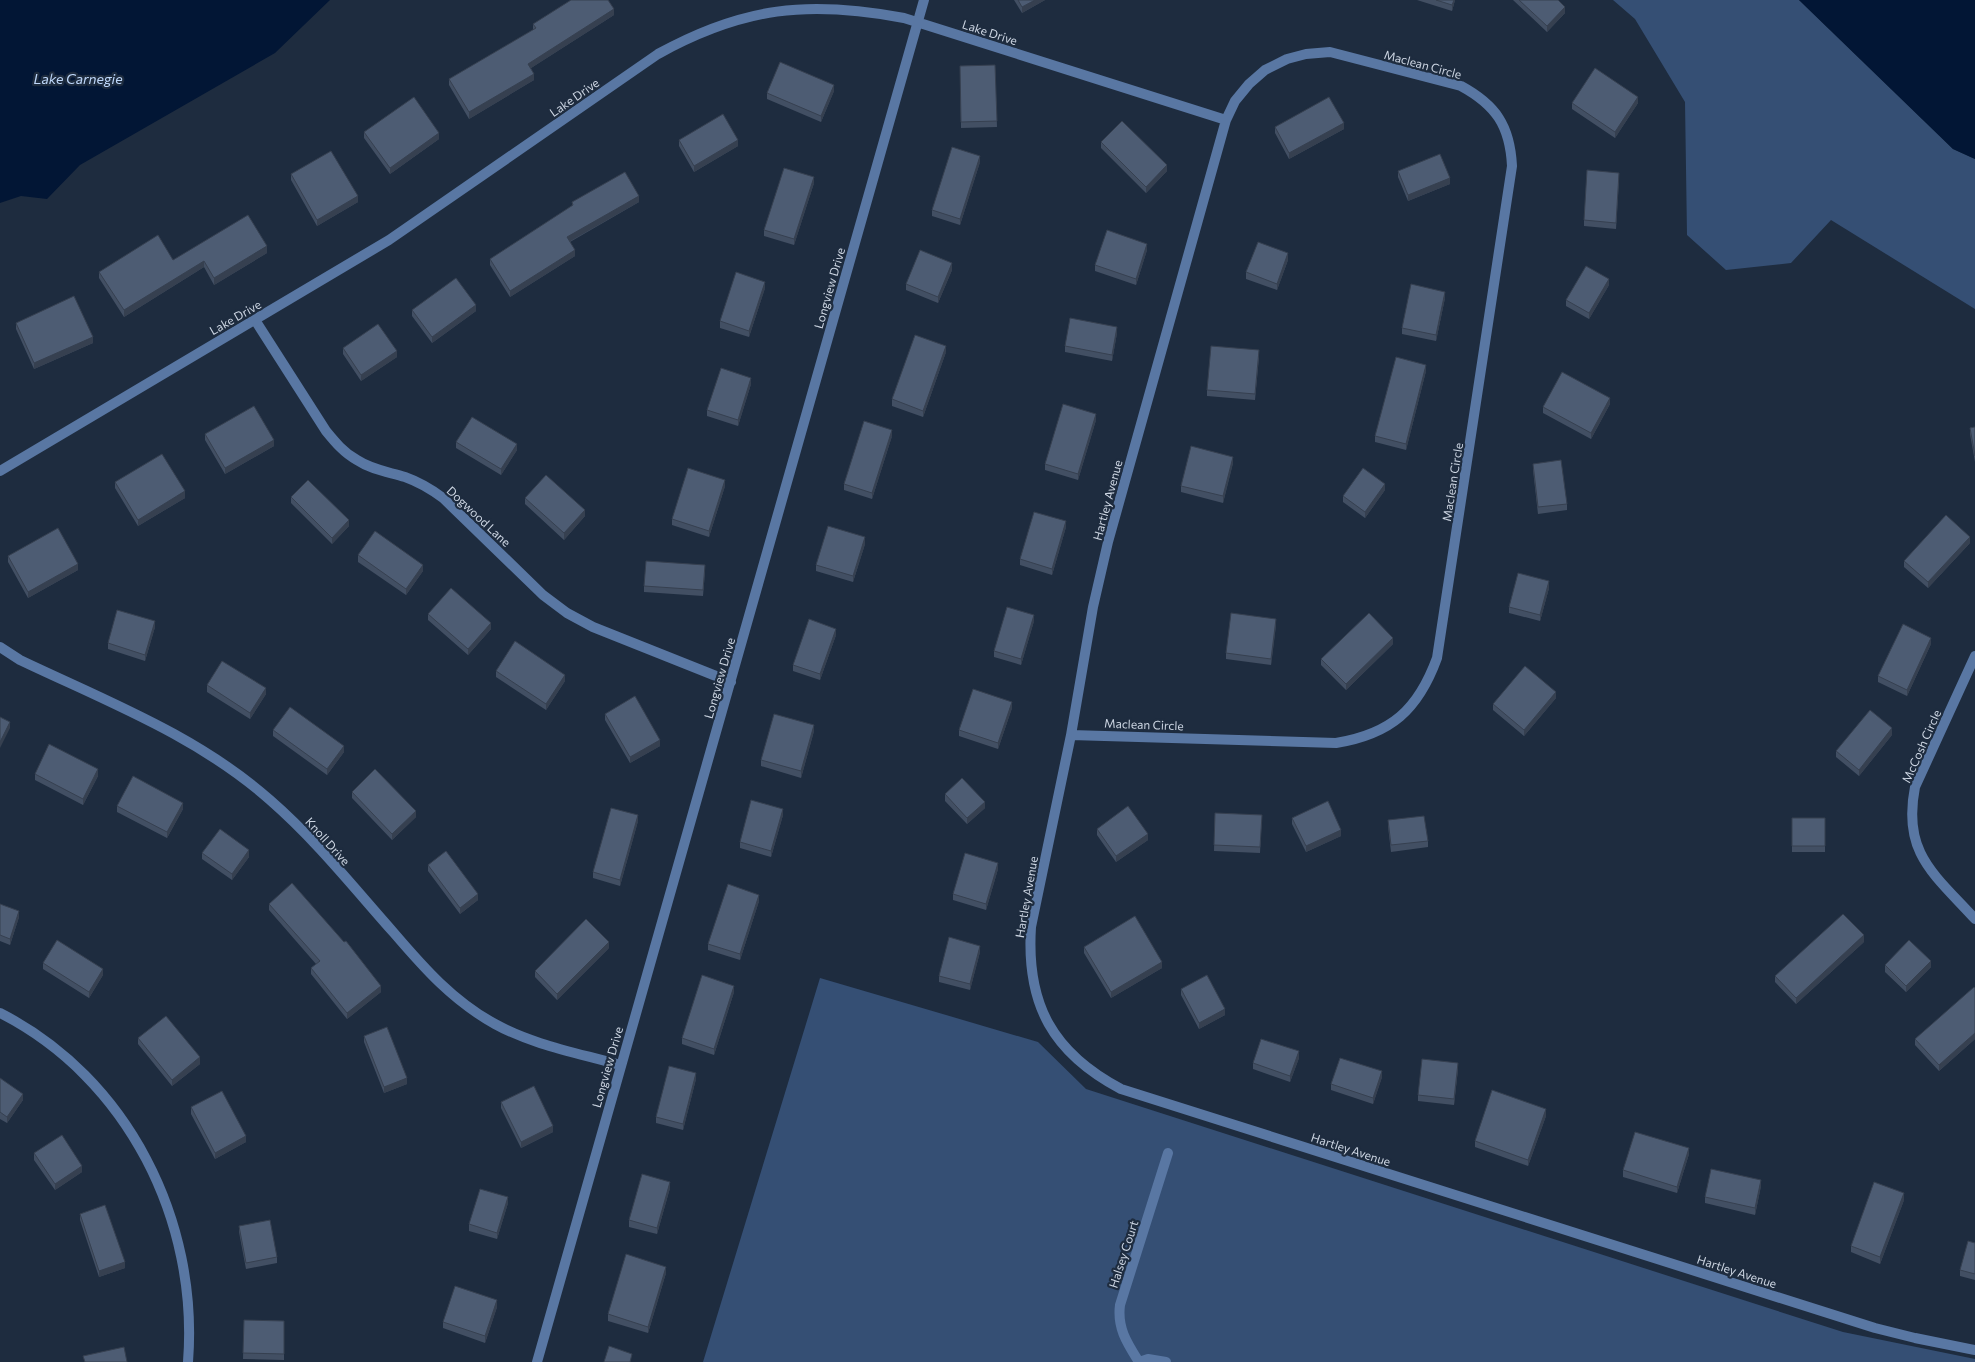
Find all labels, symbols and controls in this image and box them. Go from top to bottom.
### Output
street label: Lake Drive [961,17,1019,47]
street label: Maclean Circle [1383,47,1463,81]
water label: Lake Carnegie [33,70,123,87]
street label: Lake Drive [547,75,601,119]
street label: Longview Drive [811,246,847,330]
street label: Lake Drive [207,297,263,337]
street label: Maclean Circle [1439,442,1465,522]
street label: Hartley Avenue [1090,458,1124,542]
street label: Dogwood Lane [444,483,514,549]
street label: Longview Drive [701,636,737,720]
street label: McCosh Circle [1899,707,1943,785]
street label: Maclean Circle [1104,716,1184,732]
street label: Knoll Drive [303,814,353,868]
street label: Hartley Avenue [1012,855,1040,939]
street label: Longview Drive [589,1025,625,1109]
street label: Hartley Avenue [1309,1130,1393,1168]
street label: Halsey Court [1105,1218,1141,1290]
street label: Hartley Avenue [1695,1252,1779,1290]

